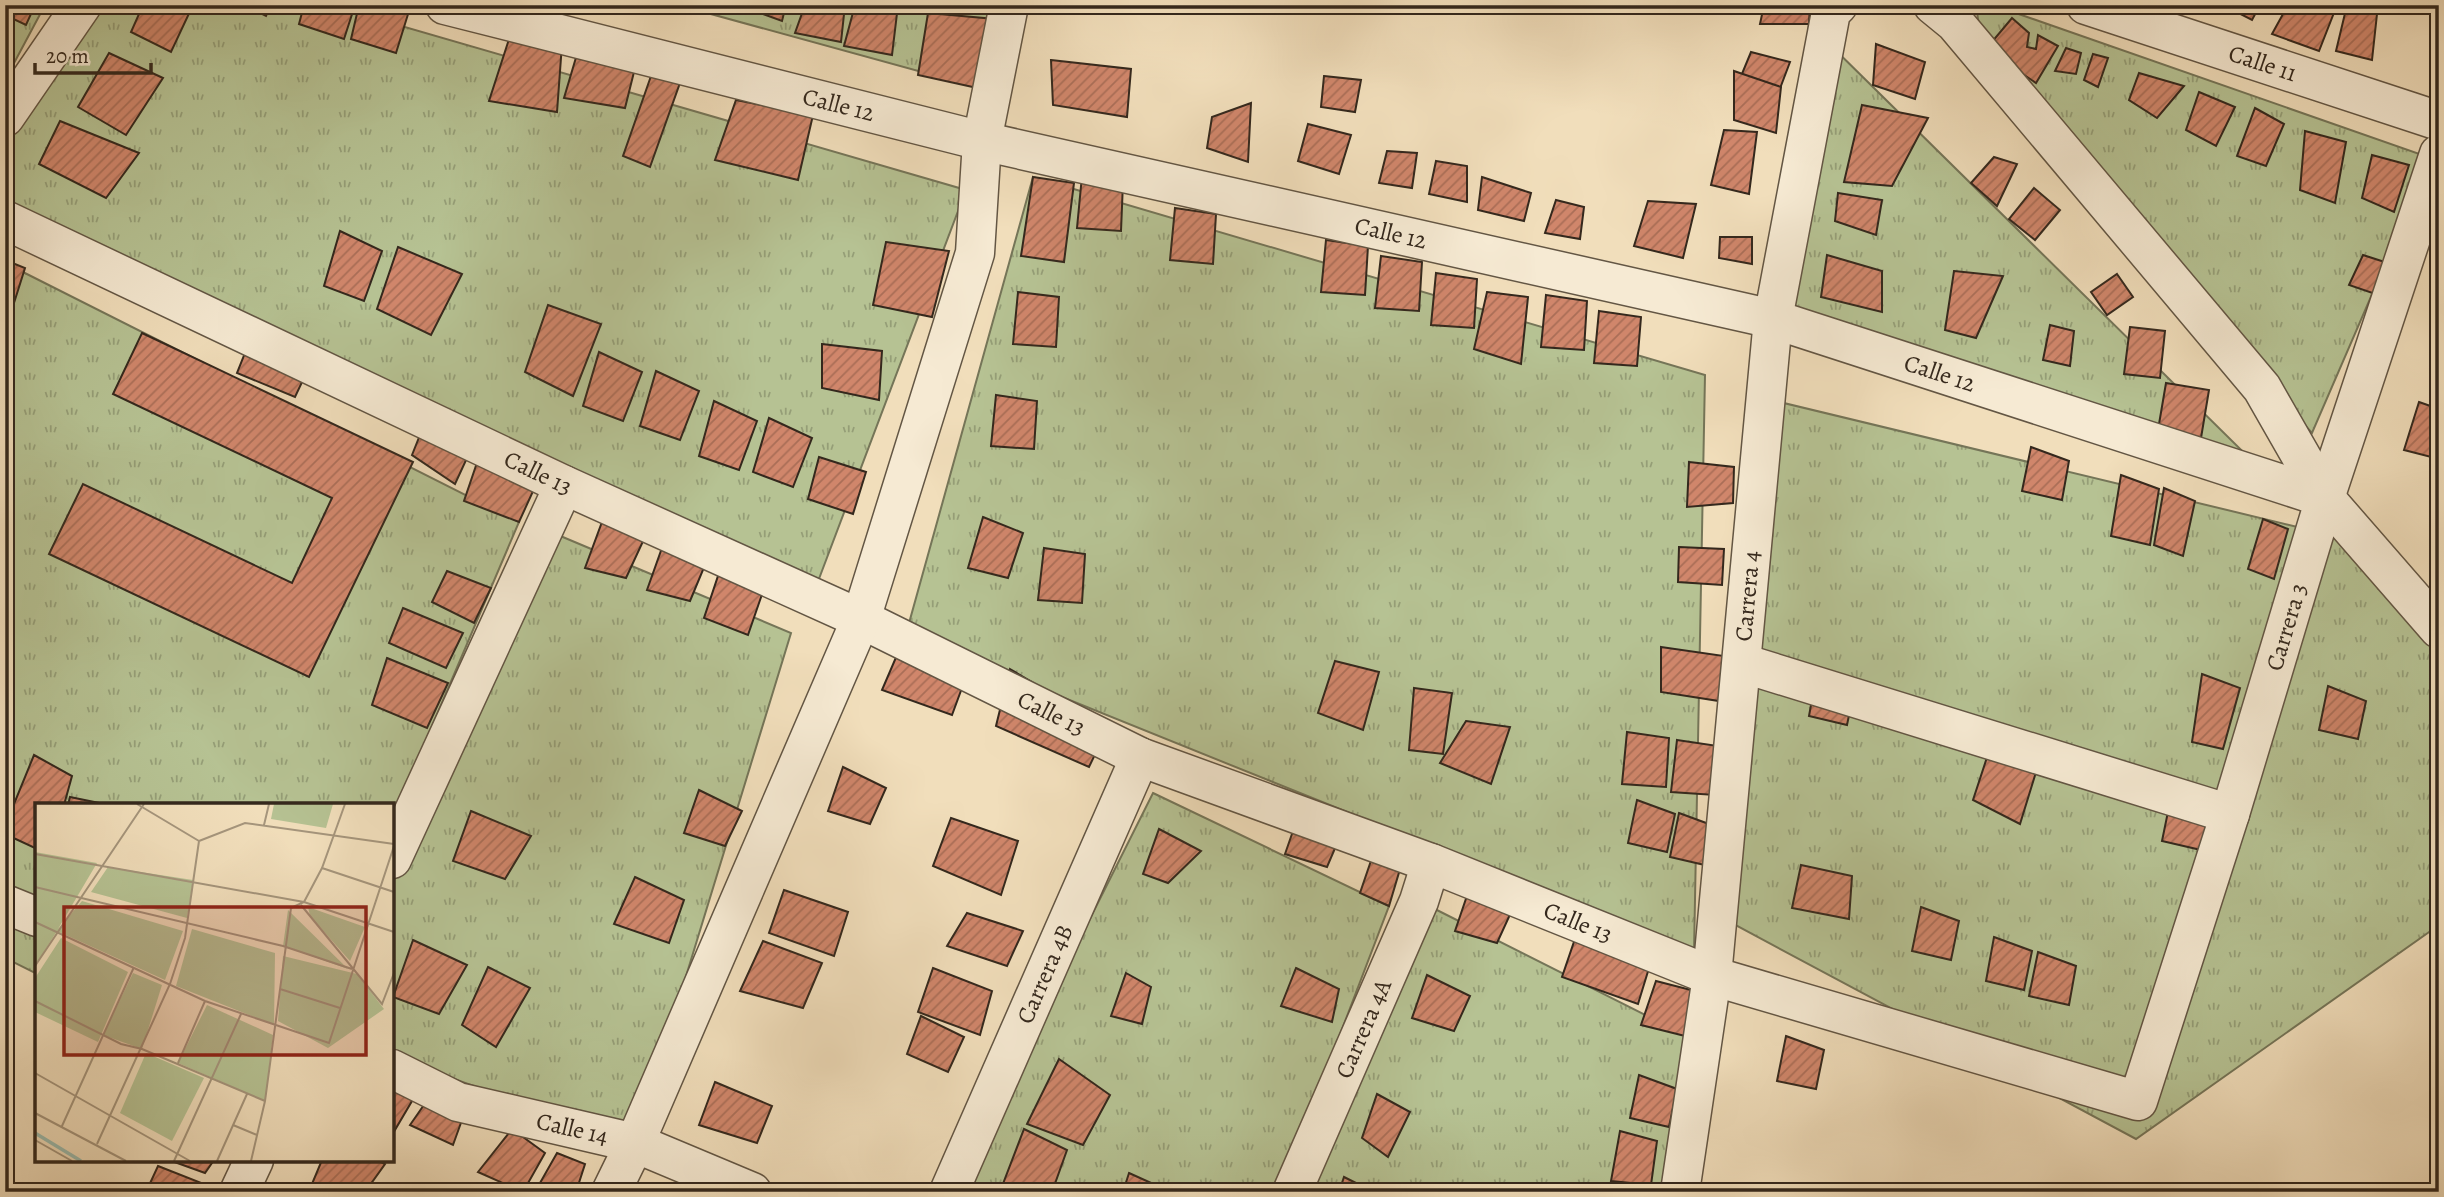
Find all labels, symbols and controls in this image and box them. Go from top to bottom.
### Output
scale bar [35,32,150,76]
street label: Calle 11 [2225,37,2301,89]
text: 20 m [46,42,89,70]
street label: Calle 12 [799,80,878,129]
street label: Calle 12 [1352,209,1430,257]
street label: Calle 12 [1900,347,1979,400]
street label: Calle 13 [499,443,577,503]
street label: Carrera 4 [1727,549,1767,643]
street label: Carrera 3 [2258,579,2315,675]
street label: Calle 13 [1012,683,1091,743]
inset map [35,803,394,1162]
street label: Calle 13 [1539,894,1617,950]
street label: Carrera 4B [1009,919,1080,1029]
street label: Carrera 4A [1328,973,1399,1083]
street label: Calle 14 [533,1105,611,1152]

